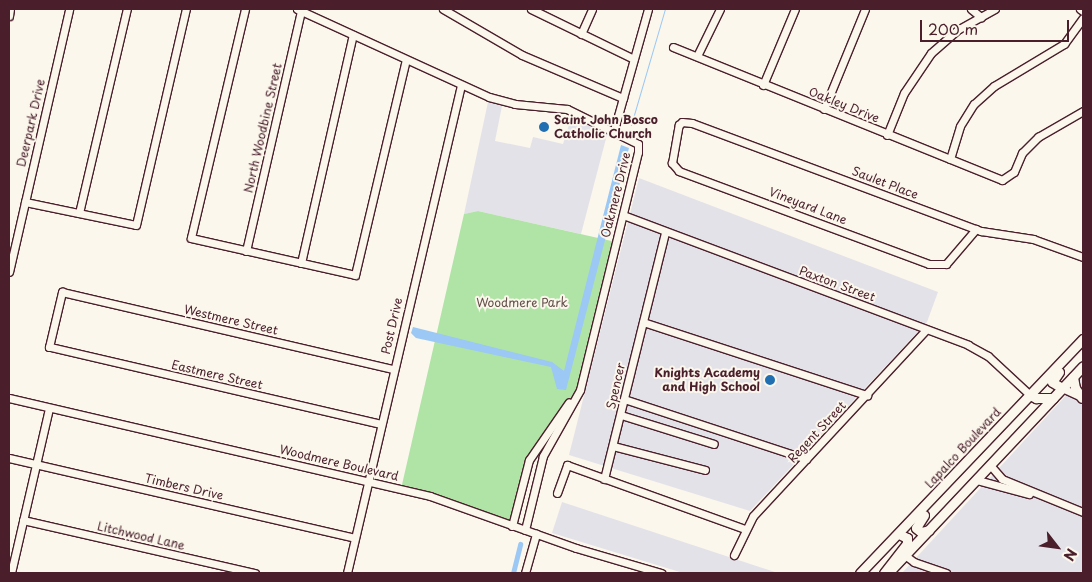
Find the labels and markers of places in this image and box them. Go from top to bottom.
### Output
place label: Saint John Bosco Catholic Church [554,113,659,141]
marker: Saint John Bosco Catholic Church [538,121,550,133]
place label: Knights Academy and High School [654,366,760,394]
marker: Knights Academy and High School [764,374,776,386]

